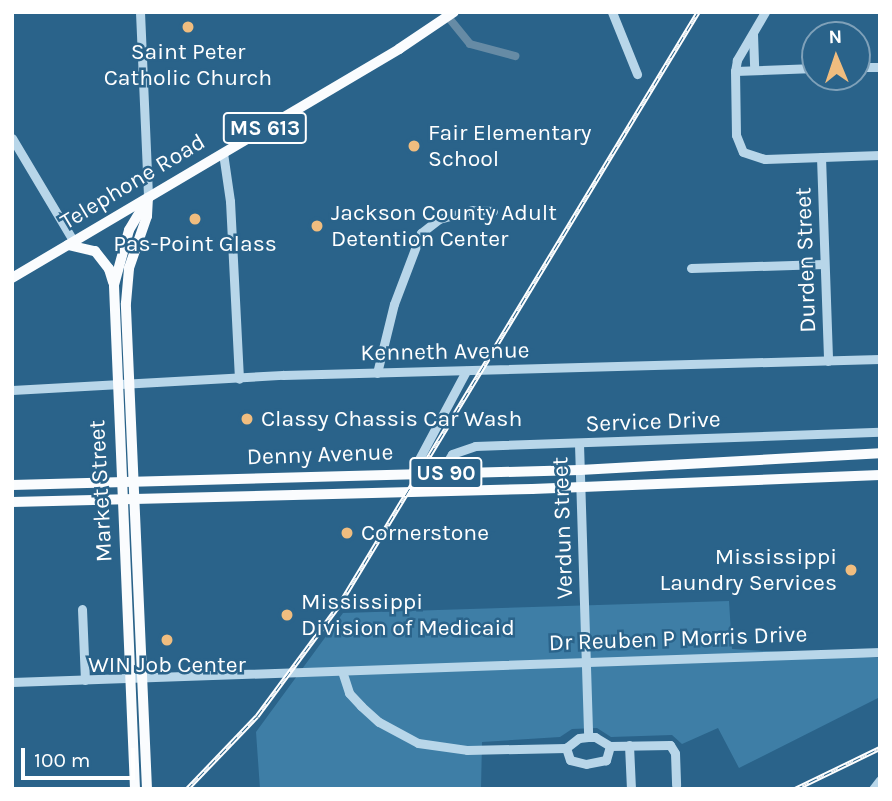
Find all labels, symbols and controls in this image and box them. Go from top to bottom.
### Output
marker: Saint Peter Catholic Church [180,19,196,35]
north arrow [801,21,871,91]
text: N [828,26,843,48]
place label: Saint Peter Catholic Church [104,38,272,92]
road number: MS 613 [221,110,309,146]
place label: Fair Elementary School [428,119,592,173]
street label: Telephone Road [56,128,210,236]
marker: Fair Elementary School [406,138,422,154]
street label: Durden Street [790,187,822,333]
place label: Jackson County Adult Detention Center [331,199,557,253]
marker: Pas-Point Glass [187,211,203,227]
marker: Jackson County Adult Detention Center [309,218,325,234]
place label: Pas-Point Glass [113,230,277,258]
street label: Kenneth Avenue [360,337,530,367]
place label: Classy Chassis Car Wash [261,405,522,433]
street label: Service Drive [585,406,721,438]
marker: Classy Chassis Car Wash [239,411,255,427]
street label: Market Street [83,419,119,563]
street label: Denny Avenue [246,439,394,471]
road number: US 90 [409,456,483,490]
street label: Verdun Street [547,456,579,600]
place label: Cornerstone [361,519,489,547]
marker: Cornerstone [339,525,355,541]
place label: Mississippi Laundry Services [659,543,837,597]
marker: Mississippi Laundry Services [843,562,859,578]
place label: Mississippi Division of Medicaid [301,588,515,642]
marker: Mississippi Division of Medicaid [279,607,295,623]
street label: Dr Reuben P Morris Drive [548,621,808,657]
marker: WIN Job Center [159,632,175,648]
place label: WIN Job Center [88,651,246,679]
scale bar [24,734,138,778]
text: 100 m [34,748,91,772]

